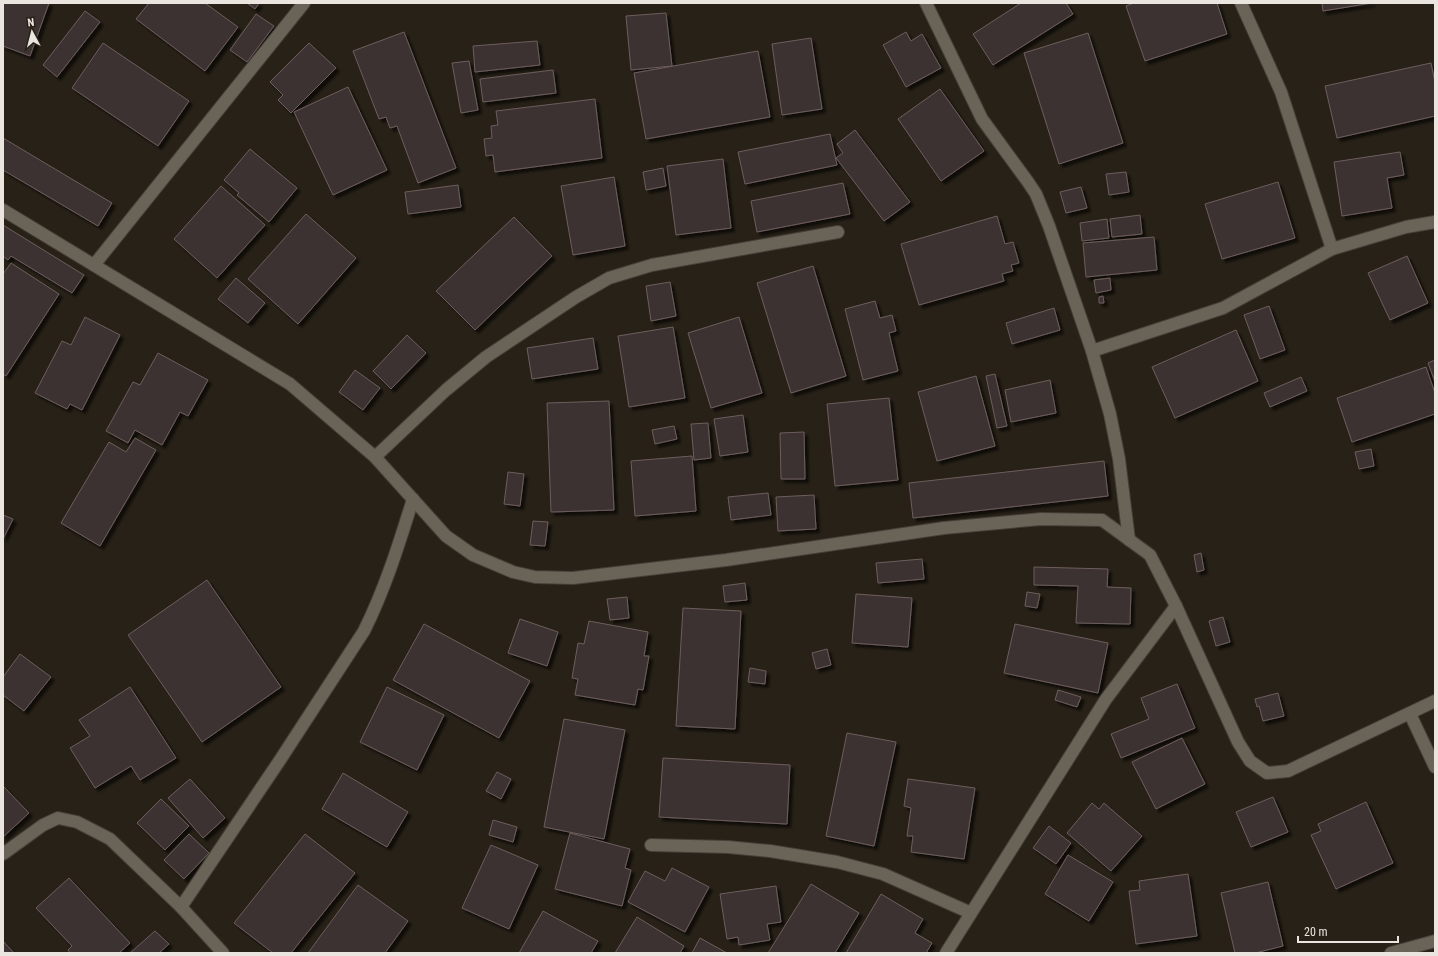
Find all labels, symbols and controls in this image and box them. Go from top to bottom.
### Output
north arrow [12,12,52,52]
text: N [27,16,35,29]
scale bar [1298,918,1398,944]
text: 20 m [1304,925,1328,939]

